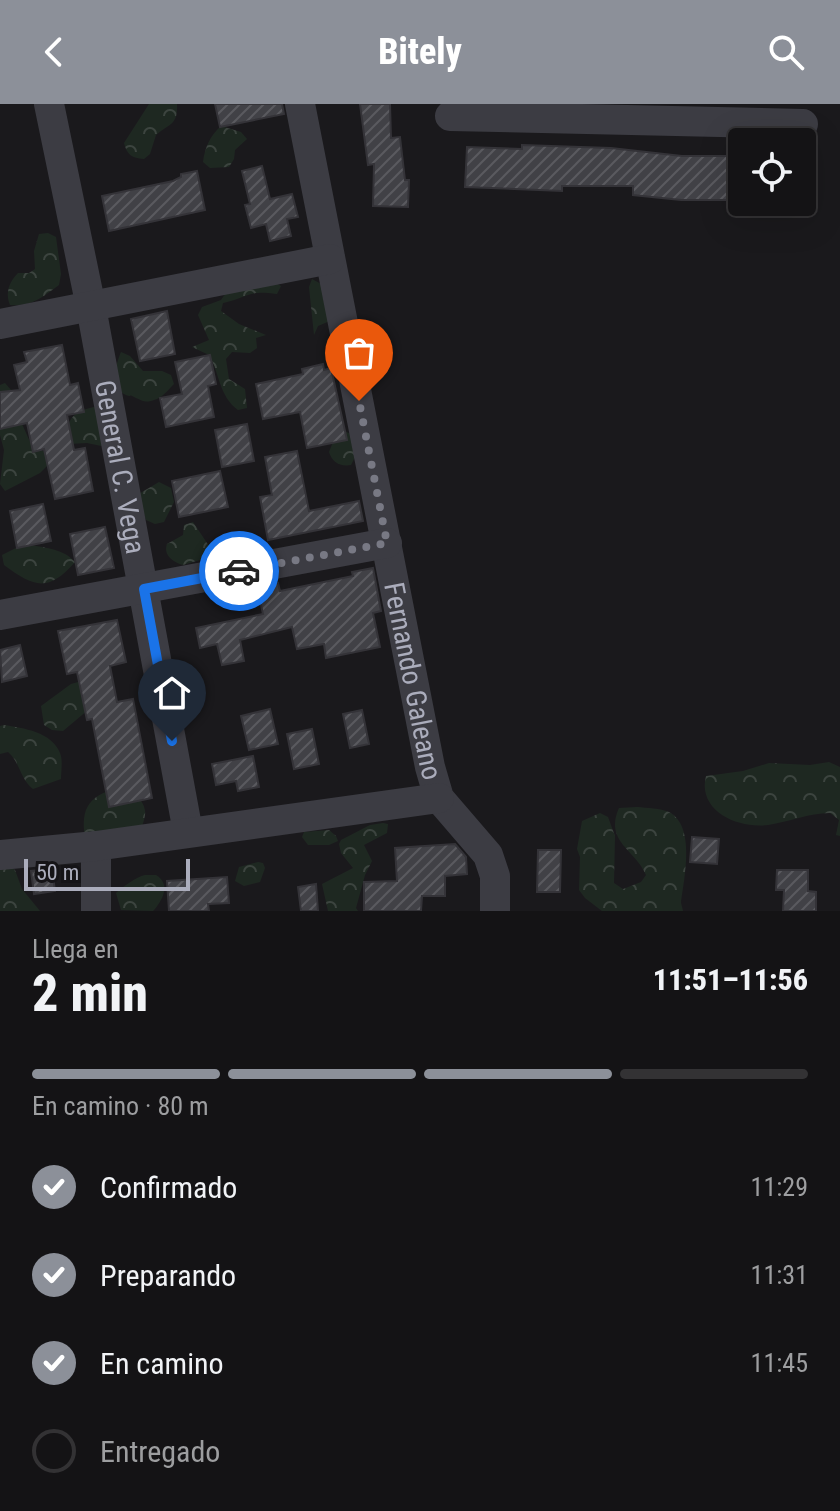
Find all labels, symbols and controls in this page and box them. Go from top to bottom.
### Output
icon: back [32,30,76,74]
icon: search [764,30,808,74]
text: Bitely [378,31,462,73]
map controls [728,128,816,216]
button: locate [728,128,816,216]
pin [325,319,393,401]
icon: bag [337,331,381,375]
street label: General C. Vega [88,378,152,557]
courier [199,531,279,611]
icon: car [217,549,261,593]
street label: Fernando Galeano [377,580,449,784]
pin [138,659,206,741]
icon: home [150,671,194,715]
scale bar [24,855,190,891]
text: 50 m [36,860,79,885]
text: Llega en [32,934,119,964]
text: 11:51–11:56 [653,962,808,997]
text: 2 min [32,963,148,1024]
text: En camino · 80 m [32,1091,209,1121]
icon: check [32,1165,76,1209]
text: Confirmado [100,1170,237,1205]
text: 11:29 [751,1172,808,1202]
icon: check [32,1253,76,1297]
text: Preparando [100,1258,236,1293]
text: 11:31 [751,1260,808,1290]
icon: check [32,1341,76,1385]
text: En camino [100,1346,224,1381]
text: 11:45 [751,1348,808,1378]
text: Entregado [100,1434,220,1469]

